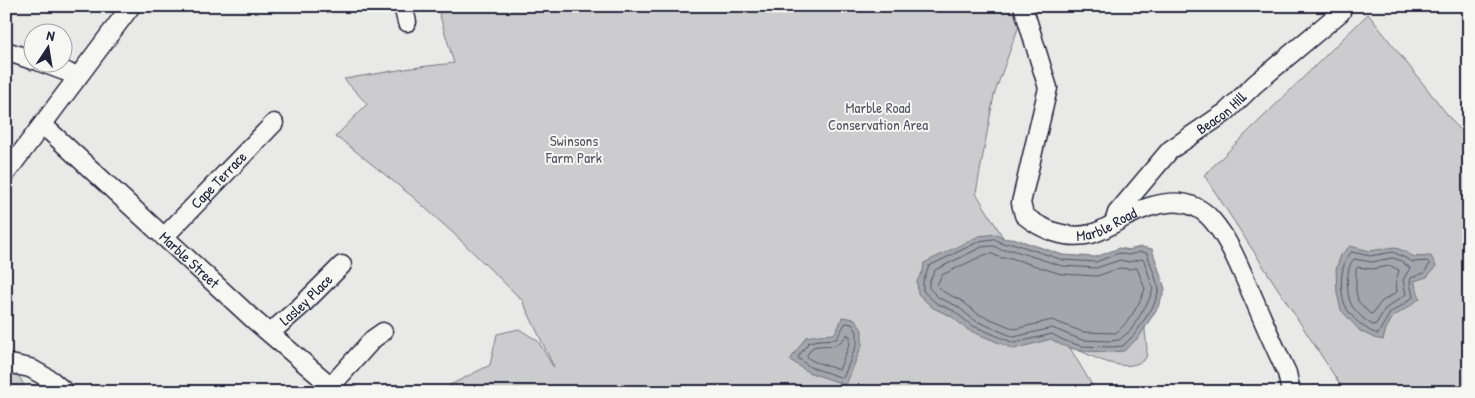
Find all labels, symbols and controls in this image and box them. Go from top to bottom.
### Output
north arrow [22,22,72,72]
text: N [45,25,57,45]
street label: Beacon Hill [1192,86,1251,139]
park label: Marble Road Conservation Area [828,97,928,135]
park label: Swinsons Farm Park [545,130,602,168]
street label: Cape Terrace [186,146,251,213]
street label: Marble Road [1076,202,1140,246]
street label: Marble Street [155,226,225,293]
street label: Lasley Place [275,269,337,330]

